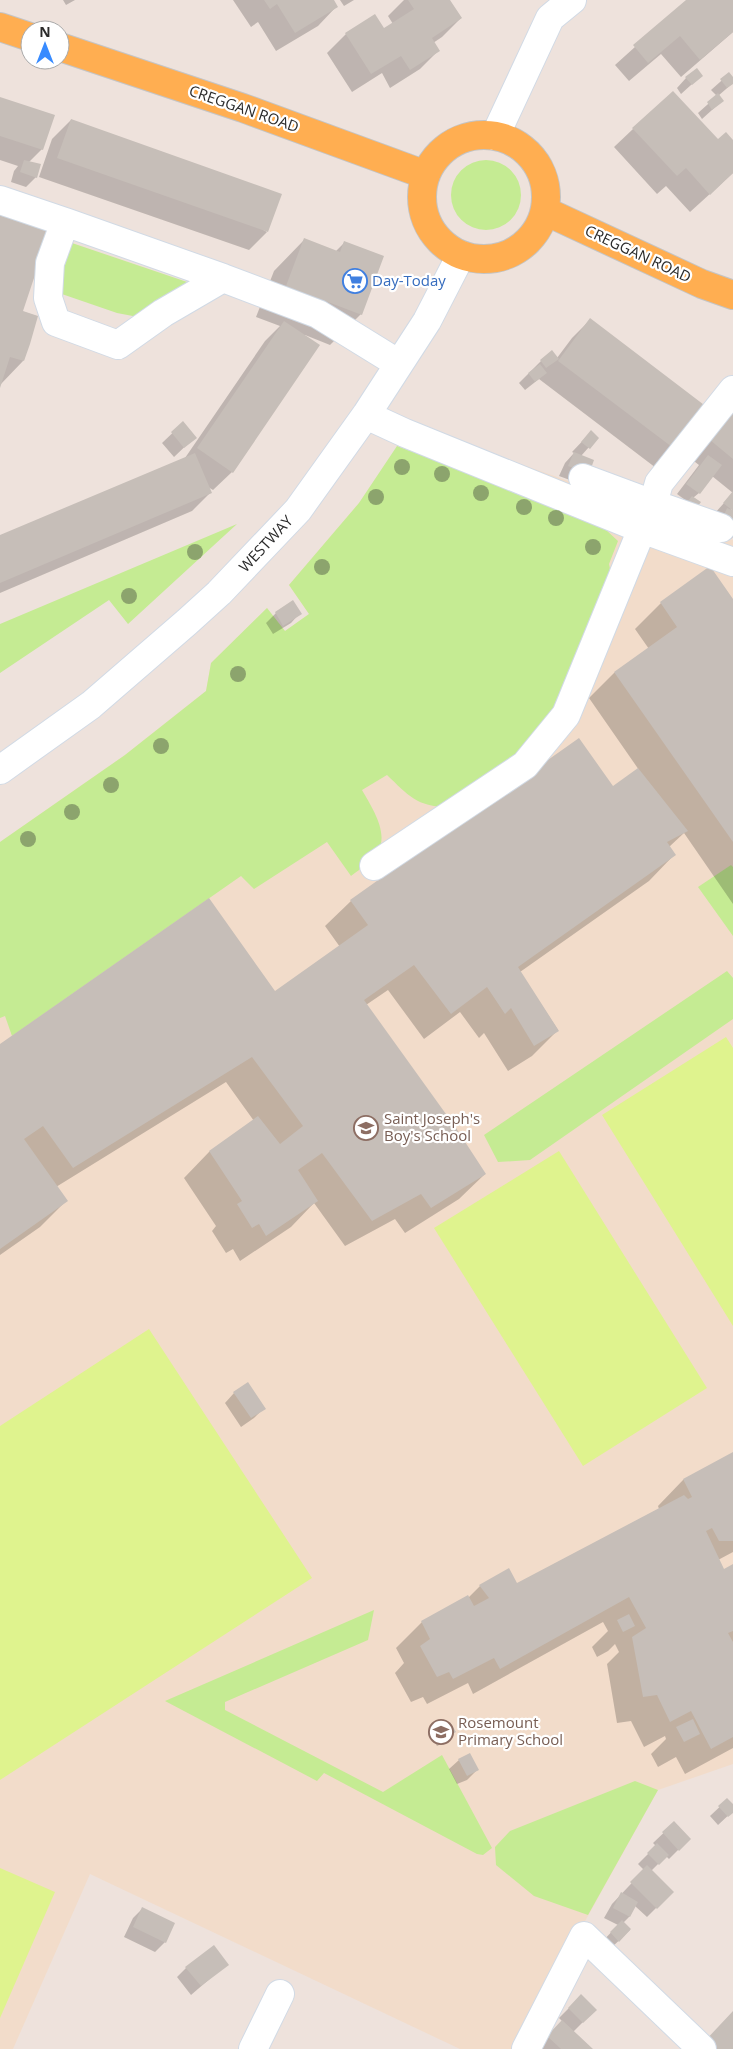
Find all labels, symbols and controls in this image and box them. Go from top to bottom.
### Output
north arrow [20,20,70,70]
text: N [39,22,51,41]
street label: CREGGAN ROAD [187,80,302,136]
street label: CREGGAN ROAD [582,220,695,286]
supermarket icon: Day-Today [342,268,368,294]
place label: Day-Today [372,270,446,290]
street label: WESTWAY [234,510,297,576]
place label: Saint Joseph's Boy's School [384,1108,480,1145]
school or university icon: Saint Joseph's Boy's School [353,1115,379,1141]
place label: Rosemount Primary School [458,1712,563,1749]
school or university icon: Rosemount Primary School [428,1719,454,1745]

